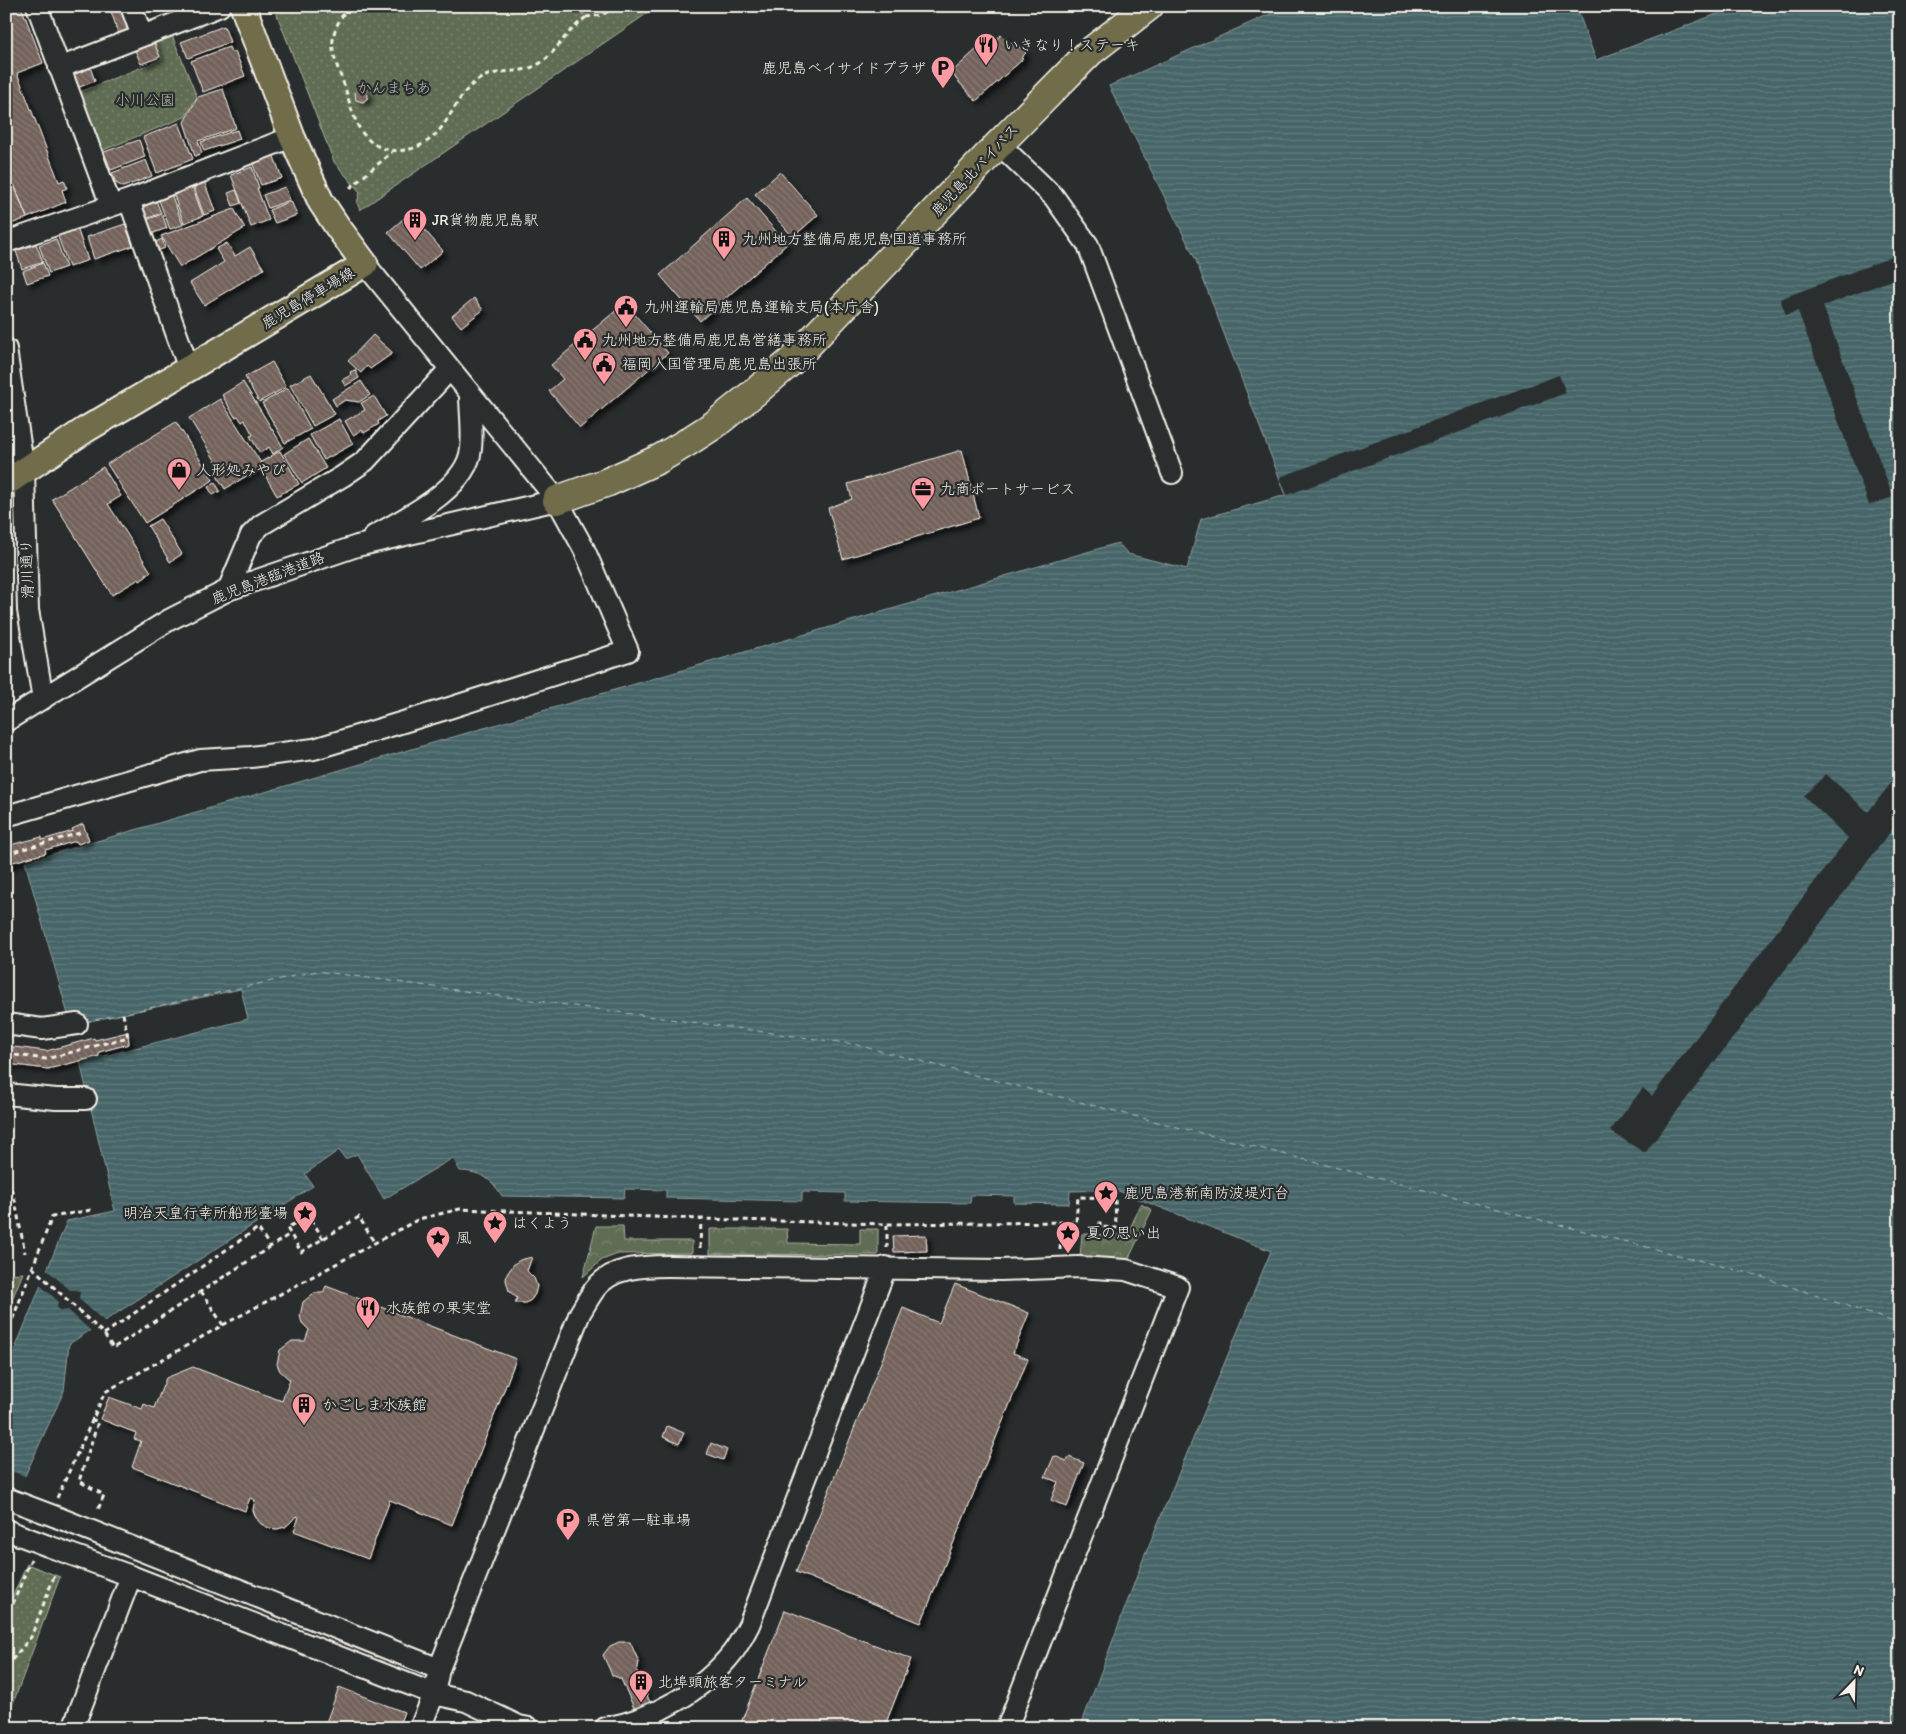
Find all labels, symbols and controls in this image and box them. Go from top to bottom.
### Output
restaurant icon: いきなり！ステーキ [973,32,999,66]
place label: いきなり！ステーキ [1004,36,1140,54]
parking icon: 鹿児島ベイサイドプラザ [930,55,956,89]
place label: 鹿児島ベイサイドプラザ [762,59,926,77]
park label: かんまちあ [357,79,431,97]
park label: 小川公園 [115,91,175,109]
street label: 鹿児島北バイパス [928,120,1022,220]
building icon: JR貨物鹿児島駅 [402,207,428,241]
place label: JR貨物鹿児島駅 [432,211,539,229]
building icon: 九州地方整備局鹿児島国道事務所 [711,226,737,260]
place label: 九州地方整備局鹿児島国道事務所 [742,230,967,248]
street label: 鹿児島停車場線 [258,263,358,333]
public building icon: 九州運輸局鹿児島運輸支局(本庁舎) [613,294,639,328]
place label: 九州運輸局鹿児島運輸支局(本庁舎) [644,298,879,316]
public building icon: 九州地方整備局鹿児島営繕事務所 [572,327,598,361]
place label: 九州地方整備局鹿児島営繕事務所 [602,331,827,349]
public building icon: 福岡入国管理局鹿児島出張所 [591,351,617,385]
place label: 福岡入国管理局鹿児島出張所 [622,355,817,373]
shop icon: 人形処みやび [166,457,192,491]
place label: 人形処みやび [196,461,286,479]
office icon: 九商ポートサービス [910,476,936,510]
place label: 九商ポートサービス [940,480,1075,498]
street label: 滑川通り [17,539,37,599]
street label: 鹿児島港臨港道路 [209,548,327,608]
place icon: 鹿児島港新南防波堤灯台 [1093,1180,1119,1214]
place label: 鹿児島港新南防波堤灯台 [1124,1184,1289,1202]
place icon: 明治天皇行幸所船形臺場 [292,1200,318,1234]
place label: 明治天皇行幸所船形臺場 [123,1204,288,1222]
place icon: はくよう [482,1210,508,1244]
place label: はくよう [512,1214,572,1232]
place icon: 夏の思い出 [1055,1220,1081,1254]
place label: 夏の思い出 [1086,1224,1161,1242]
place icon: 風 [425,1225,451,1259]
place label: 風 [456,1229,471,1247]
restaurant icon: 水族館の果実堂 [355,1295,381,1329]
place label: 水族館の果実堂 [386,1299,491,1317]
building icon: かごしま水族館 [291,1392,317,1426]
place label: かごしま水族館 [322,1396,427,1414]
parking icon: 県営第一駐車場 [555,1507,581,1541]
place label: 県営第一駐車場 [586,1511,691,1529]
north arrow [1828,1656,1878,1706]
text: N [1851,1661,1867,1680]
building icon: 北埠頭旅客ターミナル [628,1669,654,1703]
place label: 北埠頭旅客ターミナル [658,1673,807,1691]

